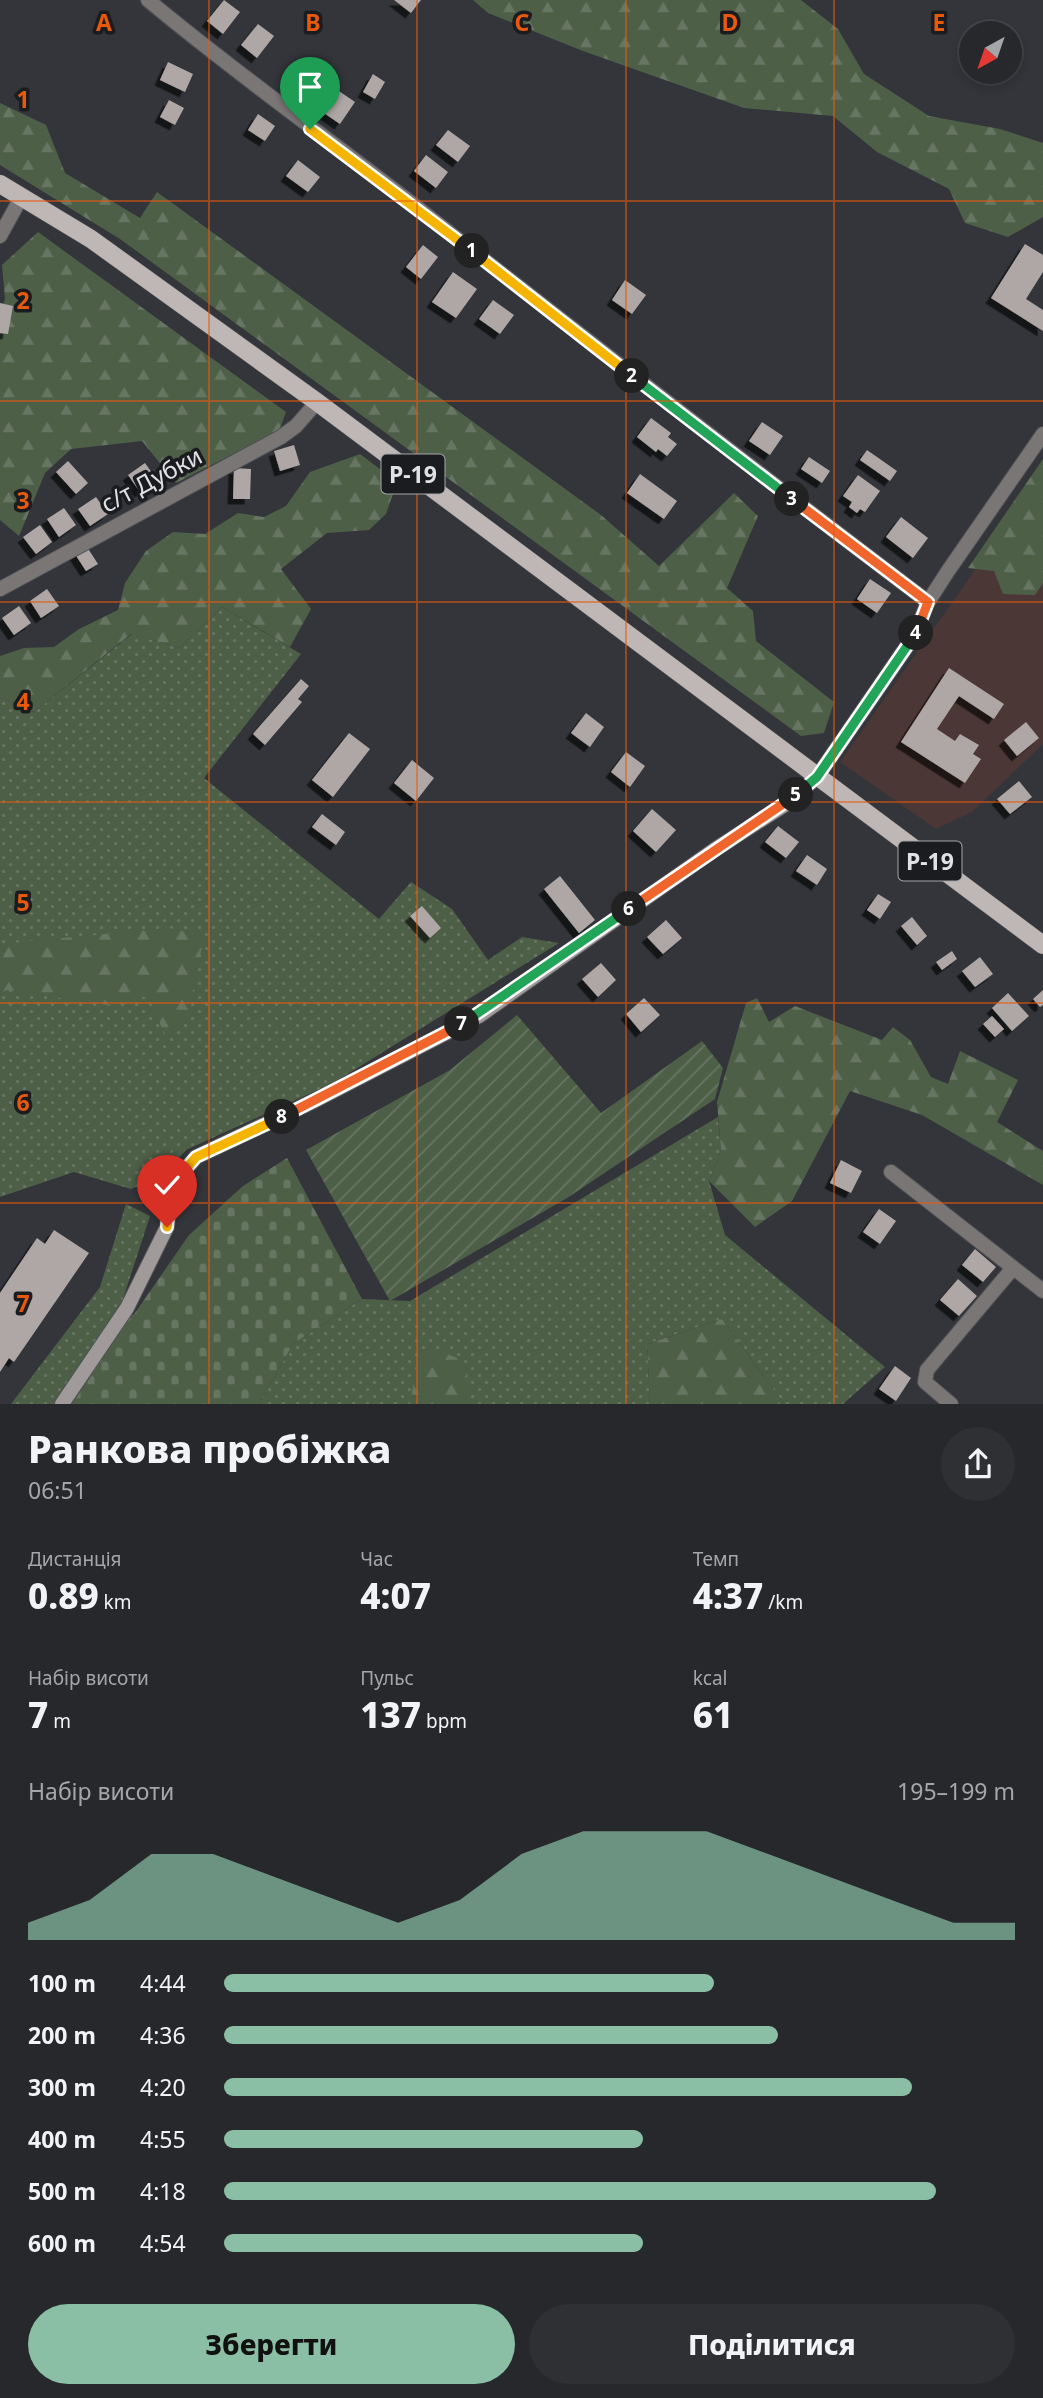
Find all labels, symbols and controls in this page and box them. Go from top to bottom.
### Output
text: A [96,6,112,38]
text: B [305,6,321,38]
text: C [515,6,530,38]
text: D [722,6,738,38]
text: E [933,6,945,38]
north arrow [959,21,1022,84]
map controls [959,21,1022,84]
pin [280,57,340,129]
icon: arrive [291,68,329,106]
text: 1 [16,83,30,115]
pin: 1 [454,233,490,268]
text: 1 [466,237,477,263]
text: 2 [16,284,30,316]
pin: 2 [614,358,650,394]
text: 2 [626,362,637,388]
street label: с/т Дубки [94,438,208,520]
road number: Р-19 [382,454,444,494]
pin: 3 [774,482,810,516]
text: 3 [16,484,30,516]
text: 3 [786,485,797,511]
pin: 4 [898,616,934,650]
text: 4 [910,619,921,645]
text: 4 [16,685,30,717]
pin: 5 [778,778,814,812]
text: 5 [790,781,801,807]
road number: Р-19 [898,842,962,880]
text: 5 [16,886,30,918]
pin: 6 [612,892,646,926]
text: 6 [623,895,634,921]
pin: 7 [444,1006,480,1042]
text: 7 [456,1010,467,1036]
text: 6 [16,1086,30,1118]
pin: 8 [264,1100,300,1134]
text: 8 [276,1103,287,1129]
pin [137,1155,197,1227]
icon: check [148,1166,186,1204]
text: 7 [16,1287,30,1319]
text: Ранкова пробіжка [28,1422,391,1474]
button: share [941,1427,1015,1501]
text: 06:51 [28,1474,87,1506]
text: Дистанція [28,1546,122,1572]
text: Час [360,1546,393,1572]
text: Темп [693,1546,739,1572]
text: 0.89 [28,1572,99,1619]
text: 4:07 [360,1572,431,1619]
text: 4:37 [693,1572,763,1619]
text: km [99,1589,132,1615]
text: /km [763,1589,803,1615]
text: Набір висоти [28,1665,149,1691]
text: Пульс [360,1665,414,1691]
text: kcal [693,1665,727,1691]
text: 7 [28,1691,48,1738]
text: 137 [360,1691,421,1738]
text: 61 [693,1691,733,1738]
text: m [48,1708,71,1734]
text: bpm [421,1708,467,1734]
text: Набір висоти [28,1775,174,1807]
text: 195–199 m [897,1775,1015,1807]
text: 100 m [28,1967,96,1999]
text: 4:44 [140,1967,186,1999]
text: 200 m [28,2019,96,2051]
text: 4:36 [140,2019,186,2051]
text: 300 m [28,2071,96,2103]
text: 4:20 [140,2071,186,2103]
text: 400 m [28,2123,96,2155]
text: 4:55 [140,2123,186,2155]
text: 500 m [28,2175,96,2207]
text: 4:18 [140,2175,186,2207]
text: 600 m [28,2227,96,2259]
text: 4:54 [140,2227,186,2259]
button: Зберегти [28,2304,515,2384]
button: Поділитися [529,2304,1015,2384]

